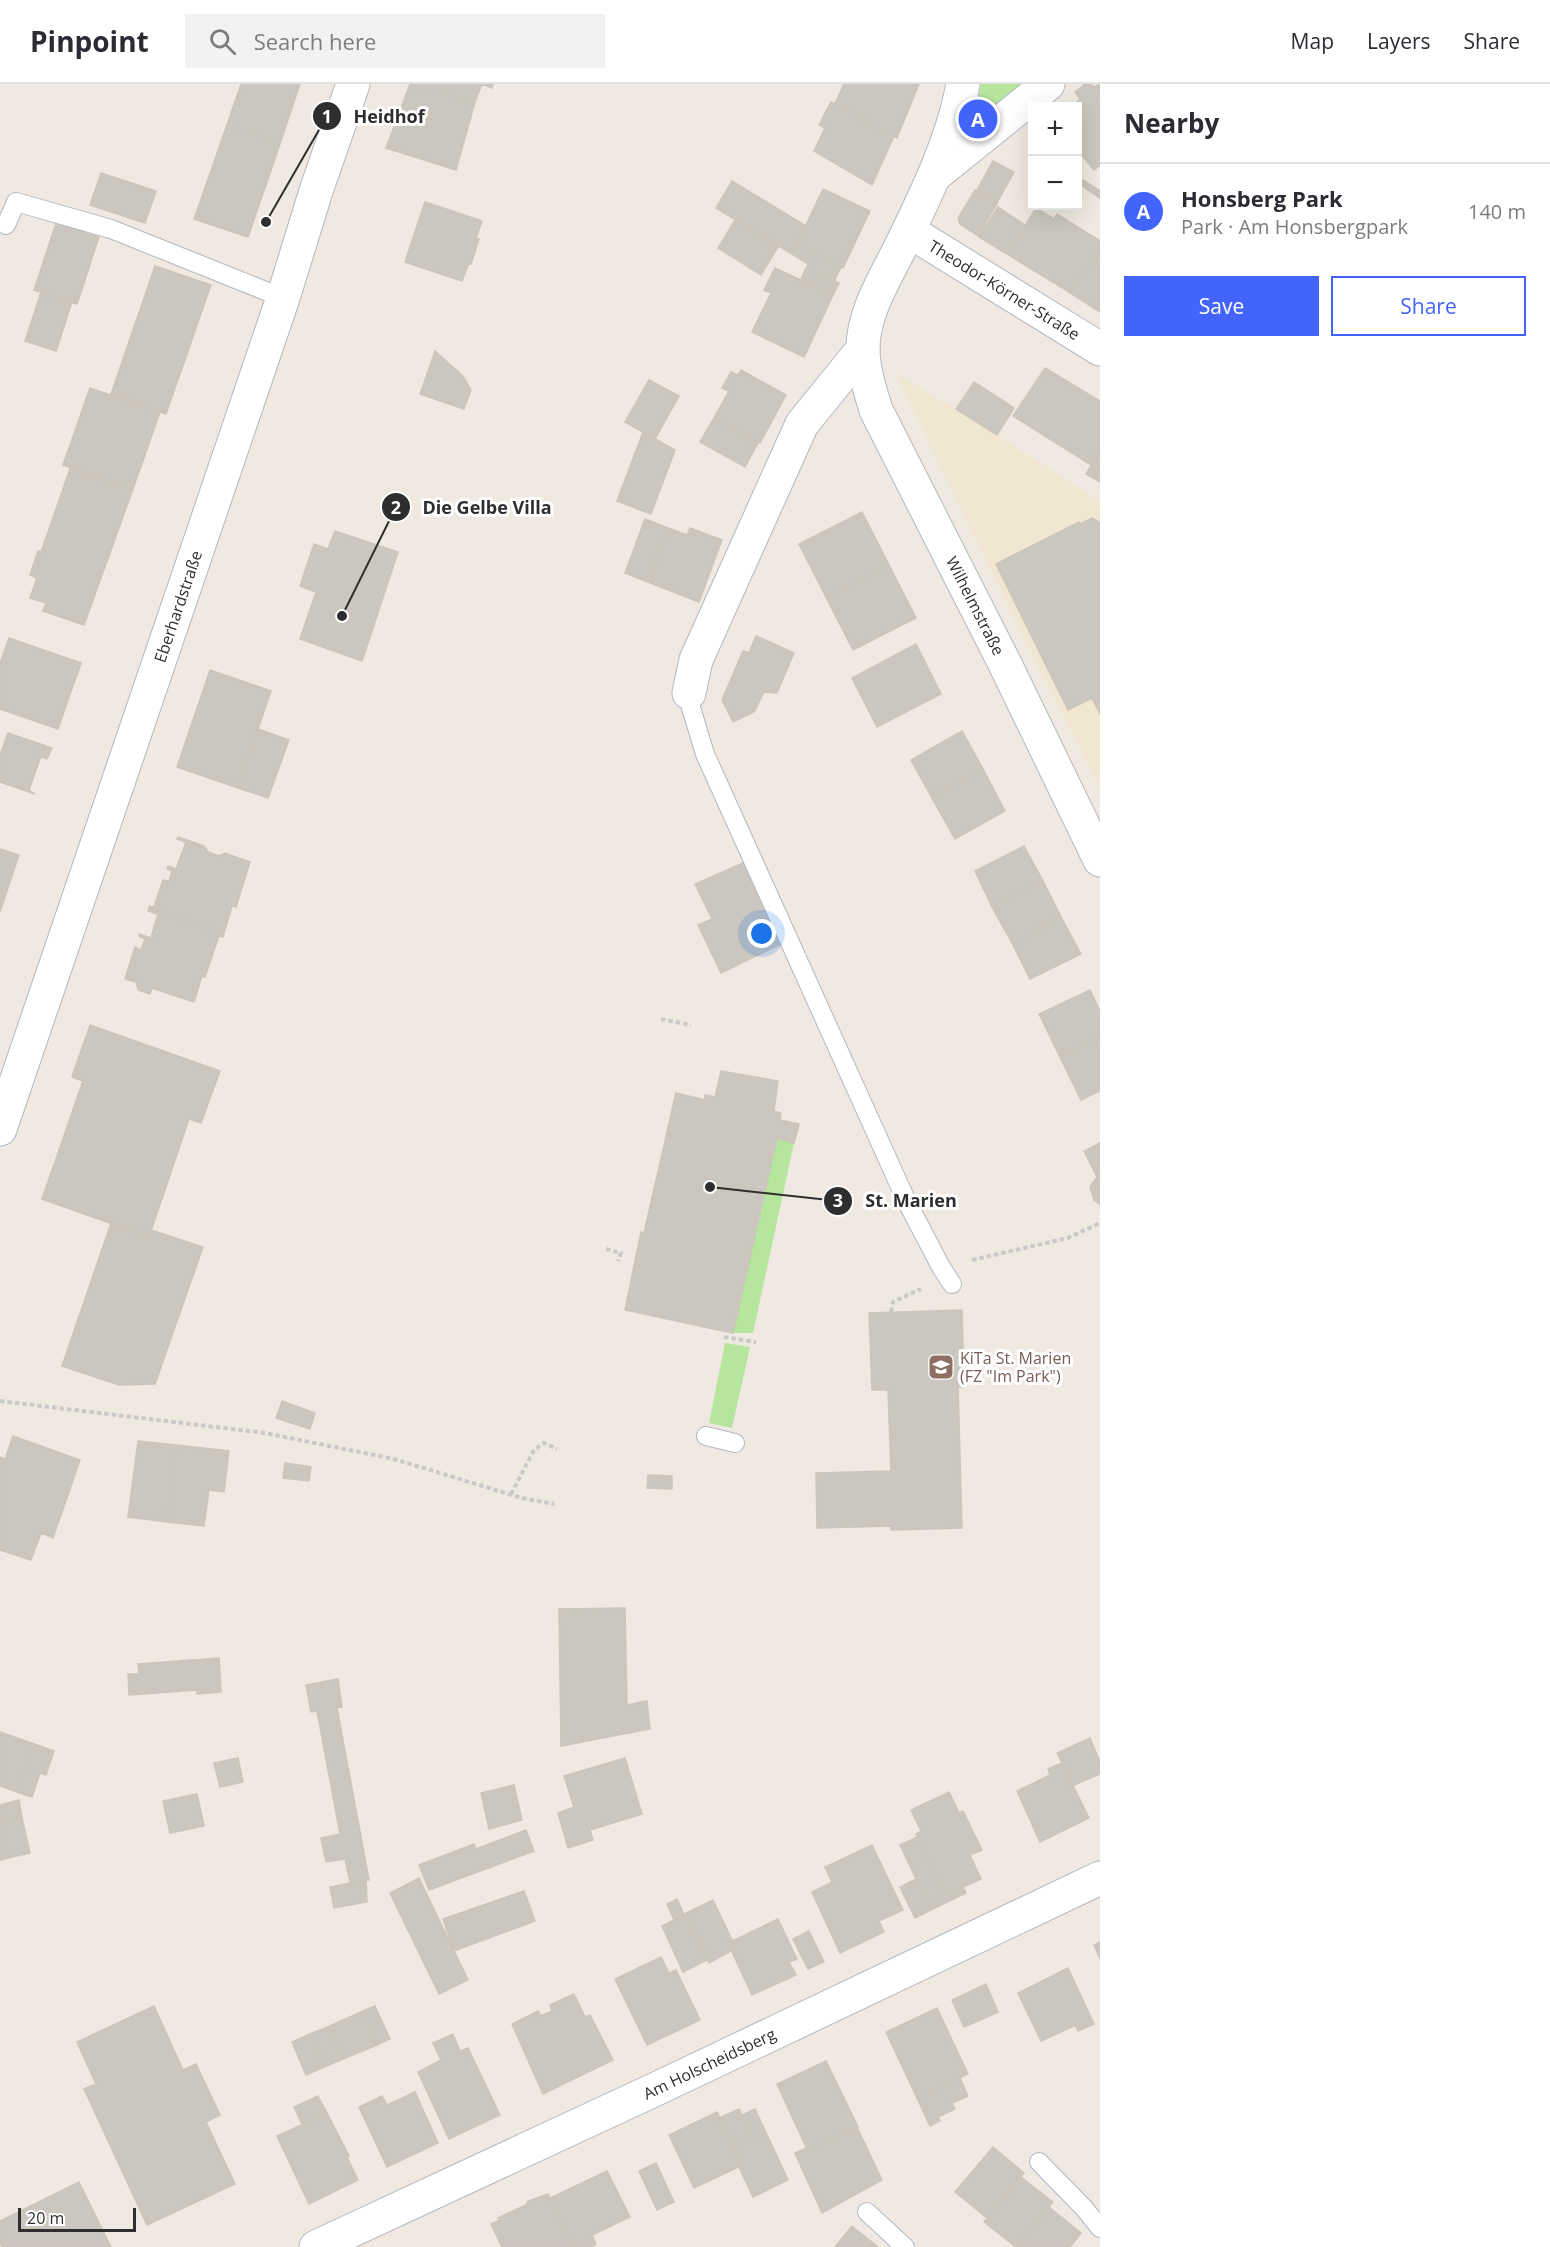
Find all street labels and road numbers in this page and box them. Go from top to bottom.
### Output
street label: Theodor-Körner-Straße [925,235,1084,345]
street label: Eberhardstraße [149,548,207,665]
street label: Wilhelmstraße [941,552,1010,659]
street label: Am Holscheidsberg [640,2023,779,2104]

